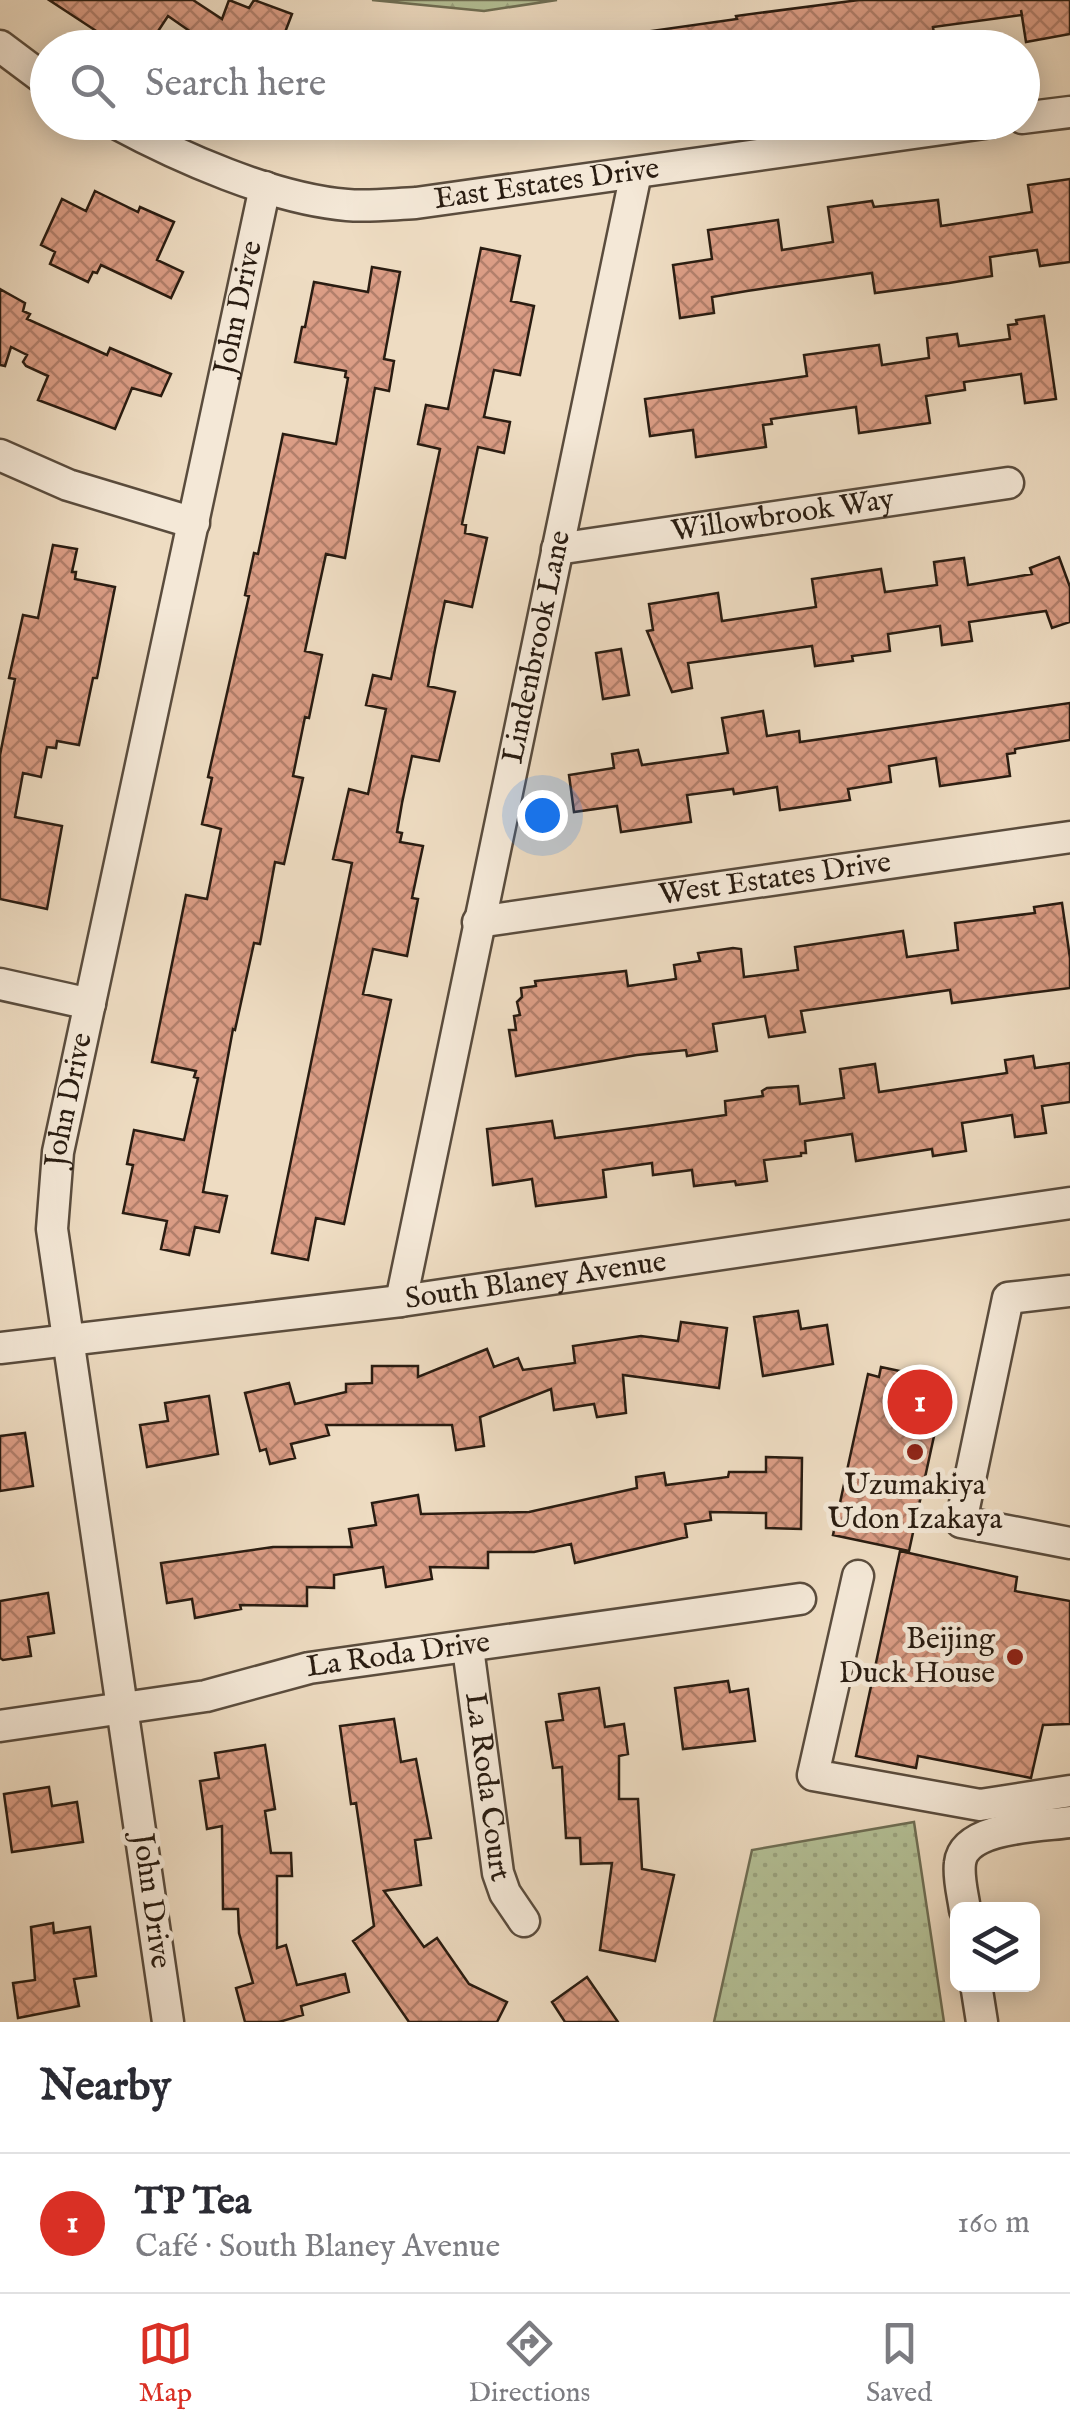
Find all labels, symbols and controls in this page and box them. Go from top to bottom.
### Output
search box [30,30,1040,140]
icon: search [65,58,120,113]
text: Search here [145,61,326,109]
street label: East Estates Drive [432,150,662,219]
street label: John Drive [206,237,272,381]
street label: Willowbrook Way [669,481,897,551]
street label: Lindenbrook Lane [494,527,580,767]
your location [517,790,568,841]
street label: West Estates Drive [656,844,893,915]
street label: John Drive [38,1029,102,1171]
street label: South Blaney Avenue [403,1243,669,1319]
pin: 1 [888,1364,952,1440]
marker: Uzumakiya Udon Izakaya [904,1441,926,1463]
place label: Uzumakiya Udon Izakaya [827,1467,1003,1539]
place label: Beijing Duck House [839,1621,996,1693]
street label: La Roda Drive [304,1624,493,1687]
marker: Beijing Duck House [1004,1646,1026,1668]
street label: La Roda Court [455,1690,519,1887]
street label: John Drive [122,1828,179,1971]
map controls [950,1902,1040,1992]
button: layers [950,1902,1040,1992]
text: Nearby [40,2061,171,2114]
text: TP Tea [135,2179,251,2227]
text: 1 [67,2203,78,2244]
text: 160 m [957,2203,1030,2244]
text: Café · South Blaney Avenue [135,2227,500,2268]
tab: Map [138,2316,193,2411]
tab: Directions [468,2316,590,2411]
tab: Saved [866,2316,932,2411]

